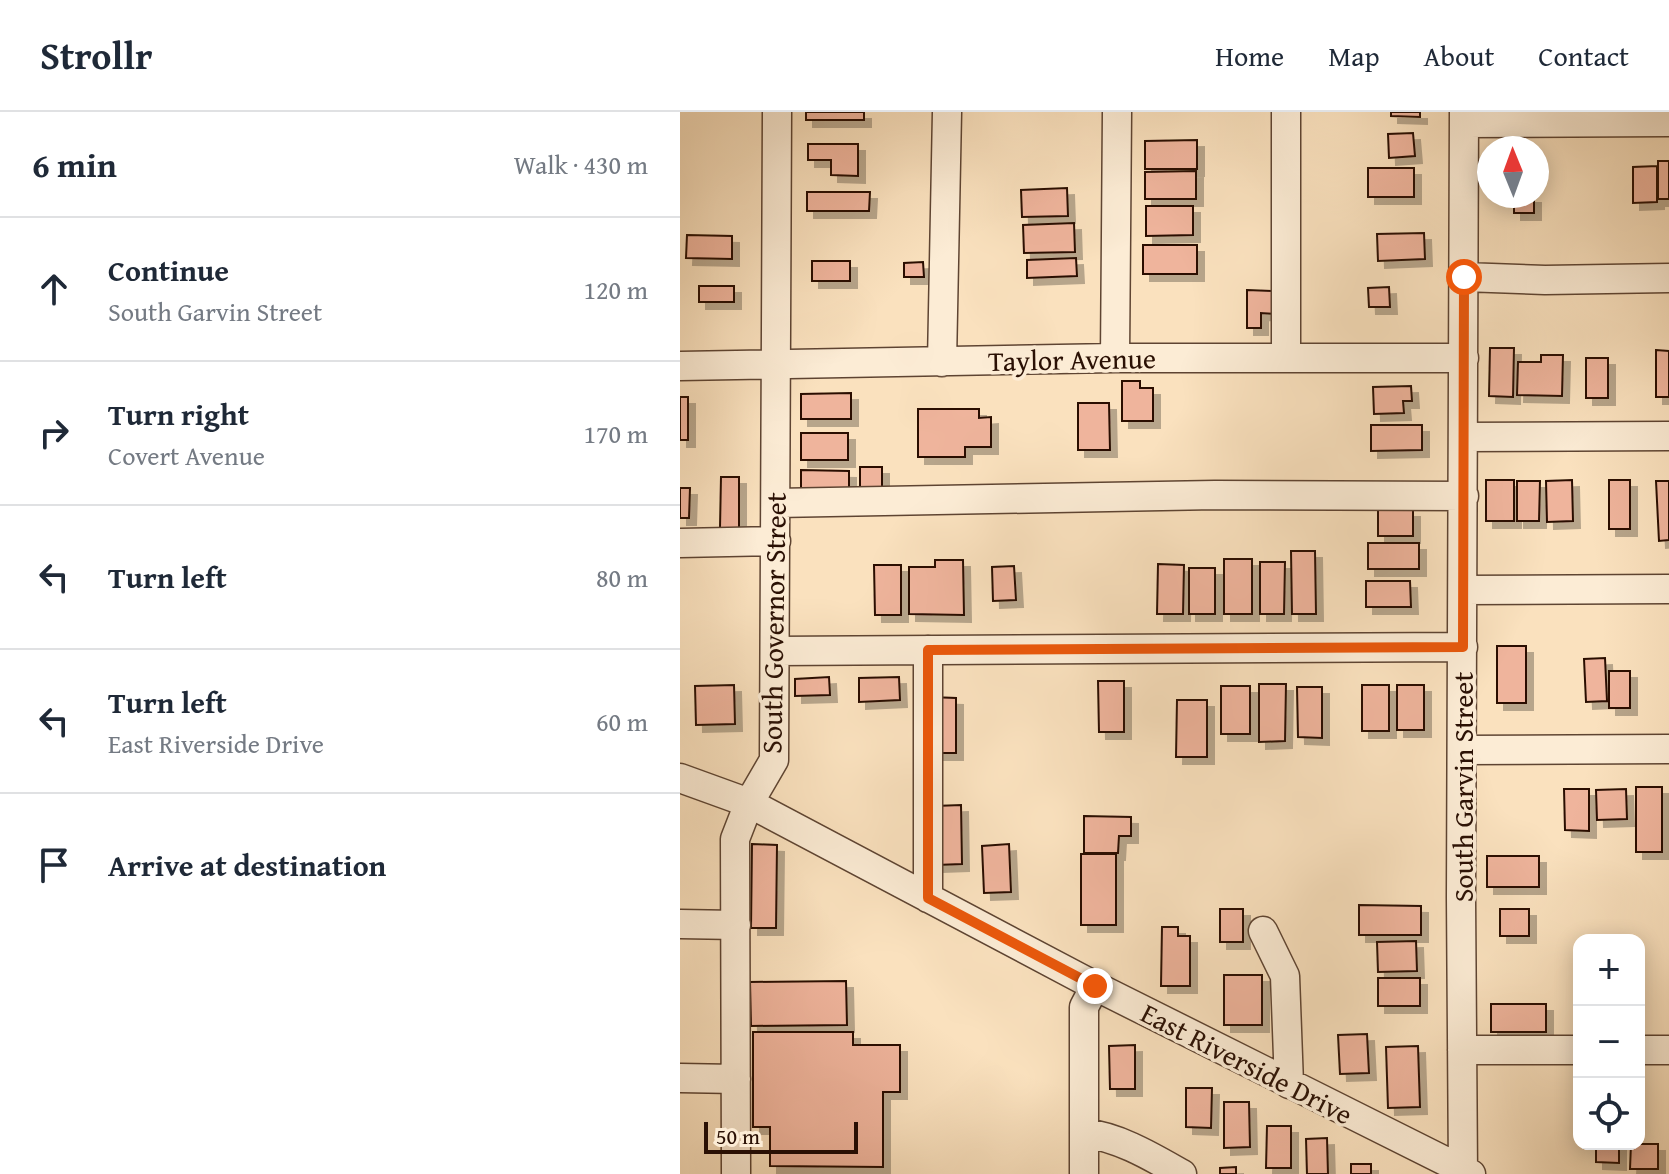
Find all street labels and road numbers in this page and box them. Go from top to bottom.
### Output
street label: Taylor Avenue [988,337,1156,381]
street label: South Governor Street [750,492,796,754]
street label: South Garvin Street [1442,672,1483,902]
street label: East Riverside Drive [1134,992,1360,1134]

